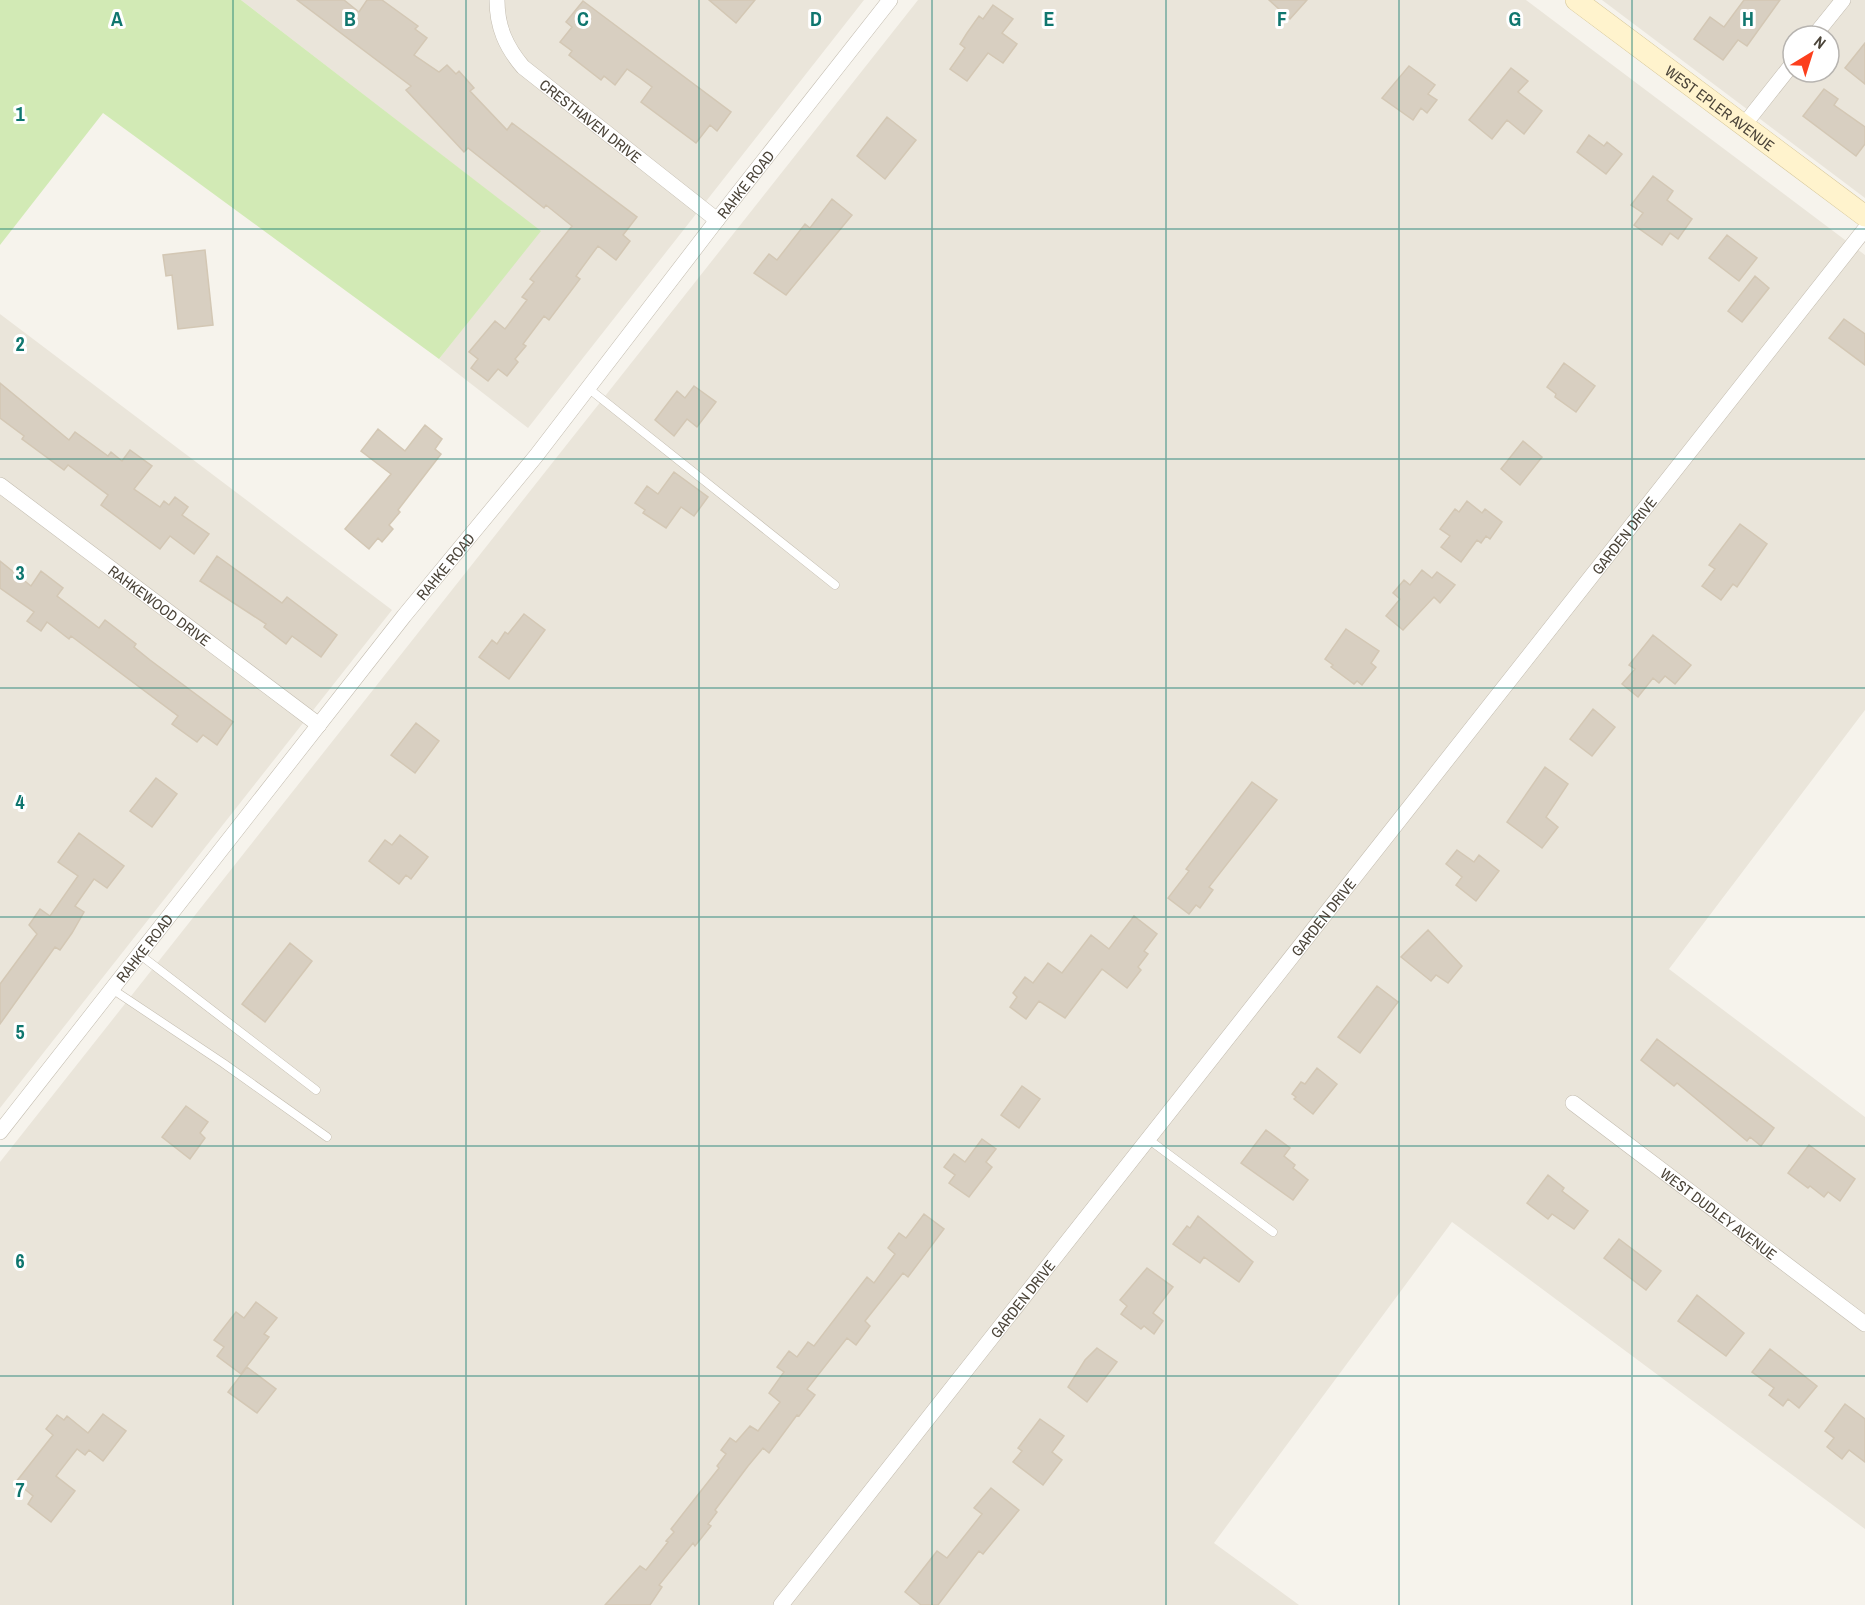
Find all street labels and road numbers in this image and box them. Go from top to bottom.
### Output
street label: WEST EPLER AVENUE [1661,60,1779,156]
street label: CRESTHAVEN DRIVE [536,74,646,167]
street label: RAHKE ROAD [712,145,779,222]
street label: GARDEN DRIVE [1587,492,1661,578]
street label: RAHKE ROAD [411,528,479,604]
street label: RAHKEWOOD DRIVE [104,560,215,651]
street label: GARDEN DRIVE [1286,874,1360,960]
street label: RAHKE ROAD [111,909,178,986]
street label: WEST DUDLEY AVENUE [1656,1163,1781,1264]
street label: GARDEN DRIVE [985,1255,1060,1342]

